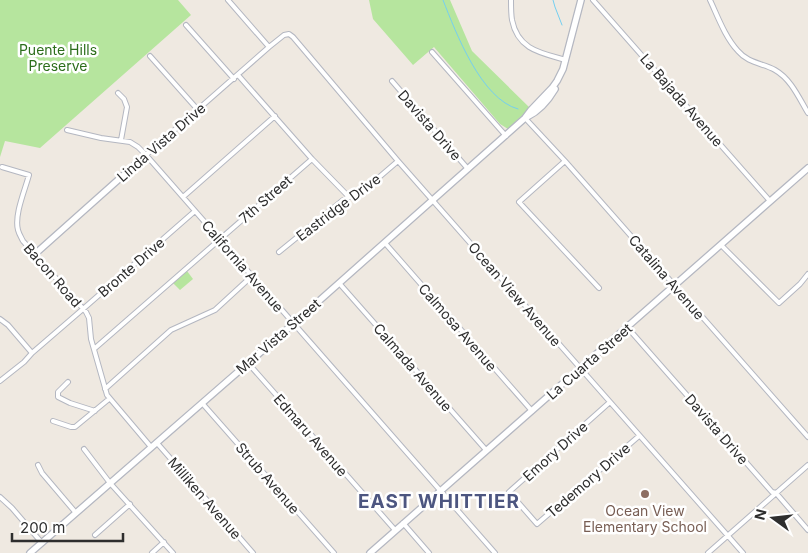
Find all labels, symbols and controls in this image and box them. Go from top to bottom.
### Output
park label: Puente Hills Preserve [19,41,97,74]
street label: La Bajada Avenue [637,50,727,150]
street label: Davista Drive [395,86,465,164]
street label: Linda Vista Drive [113,99,209,185]
street label: Eastridge Drive [293,170,383,244]
street label: 7th Street [235,171,295,226]
street label: California Avenue [198,217,288,315]
street label: Catalina Avenue [626,231,708,323]
street label: Bronte Drive [94,234,168,300]
street label: Ocean View Avenue [465,238,565,350]
street label: Bacon Road [21,239,85,311]
street label: Calmosa Avenue [415,280,501,374]
street label: Mar Vista Street [232,295,324,377]
street label: Calmada Avenue [370,319,456,415]
street label: La Cuarta Street [543,319,635,403]
street label: Edmaru Avenue [271,390,351,480]
street label: Davista Drive [682,390,752,468]
street label: Emory Drive [519,418,591,484]
street label: Strub Avenue [232,439,304,517]
street label: Tedemory Drive [543,439,633,521]
street label: Milliken Avenue [165,454,245,542]
marker: Ocean View Elementary School [639,488,651,500]
district label: EAST WHITTIER [358,490,520,513]
north arrow [748,493,798,543]
place label: Ocean View Elementary School [583,502,707,535]
text: N [750,507,770,522]
scale bar [12,510,124,542]
text: 200 m [20,518,65,537]

